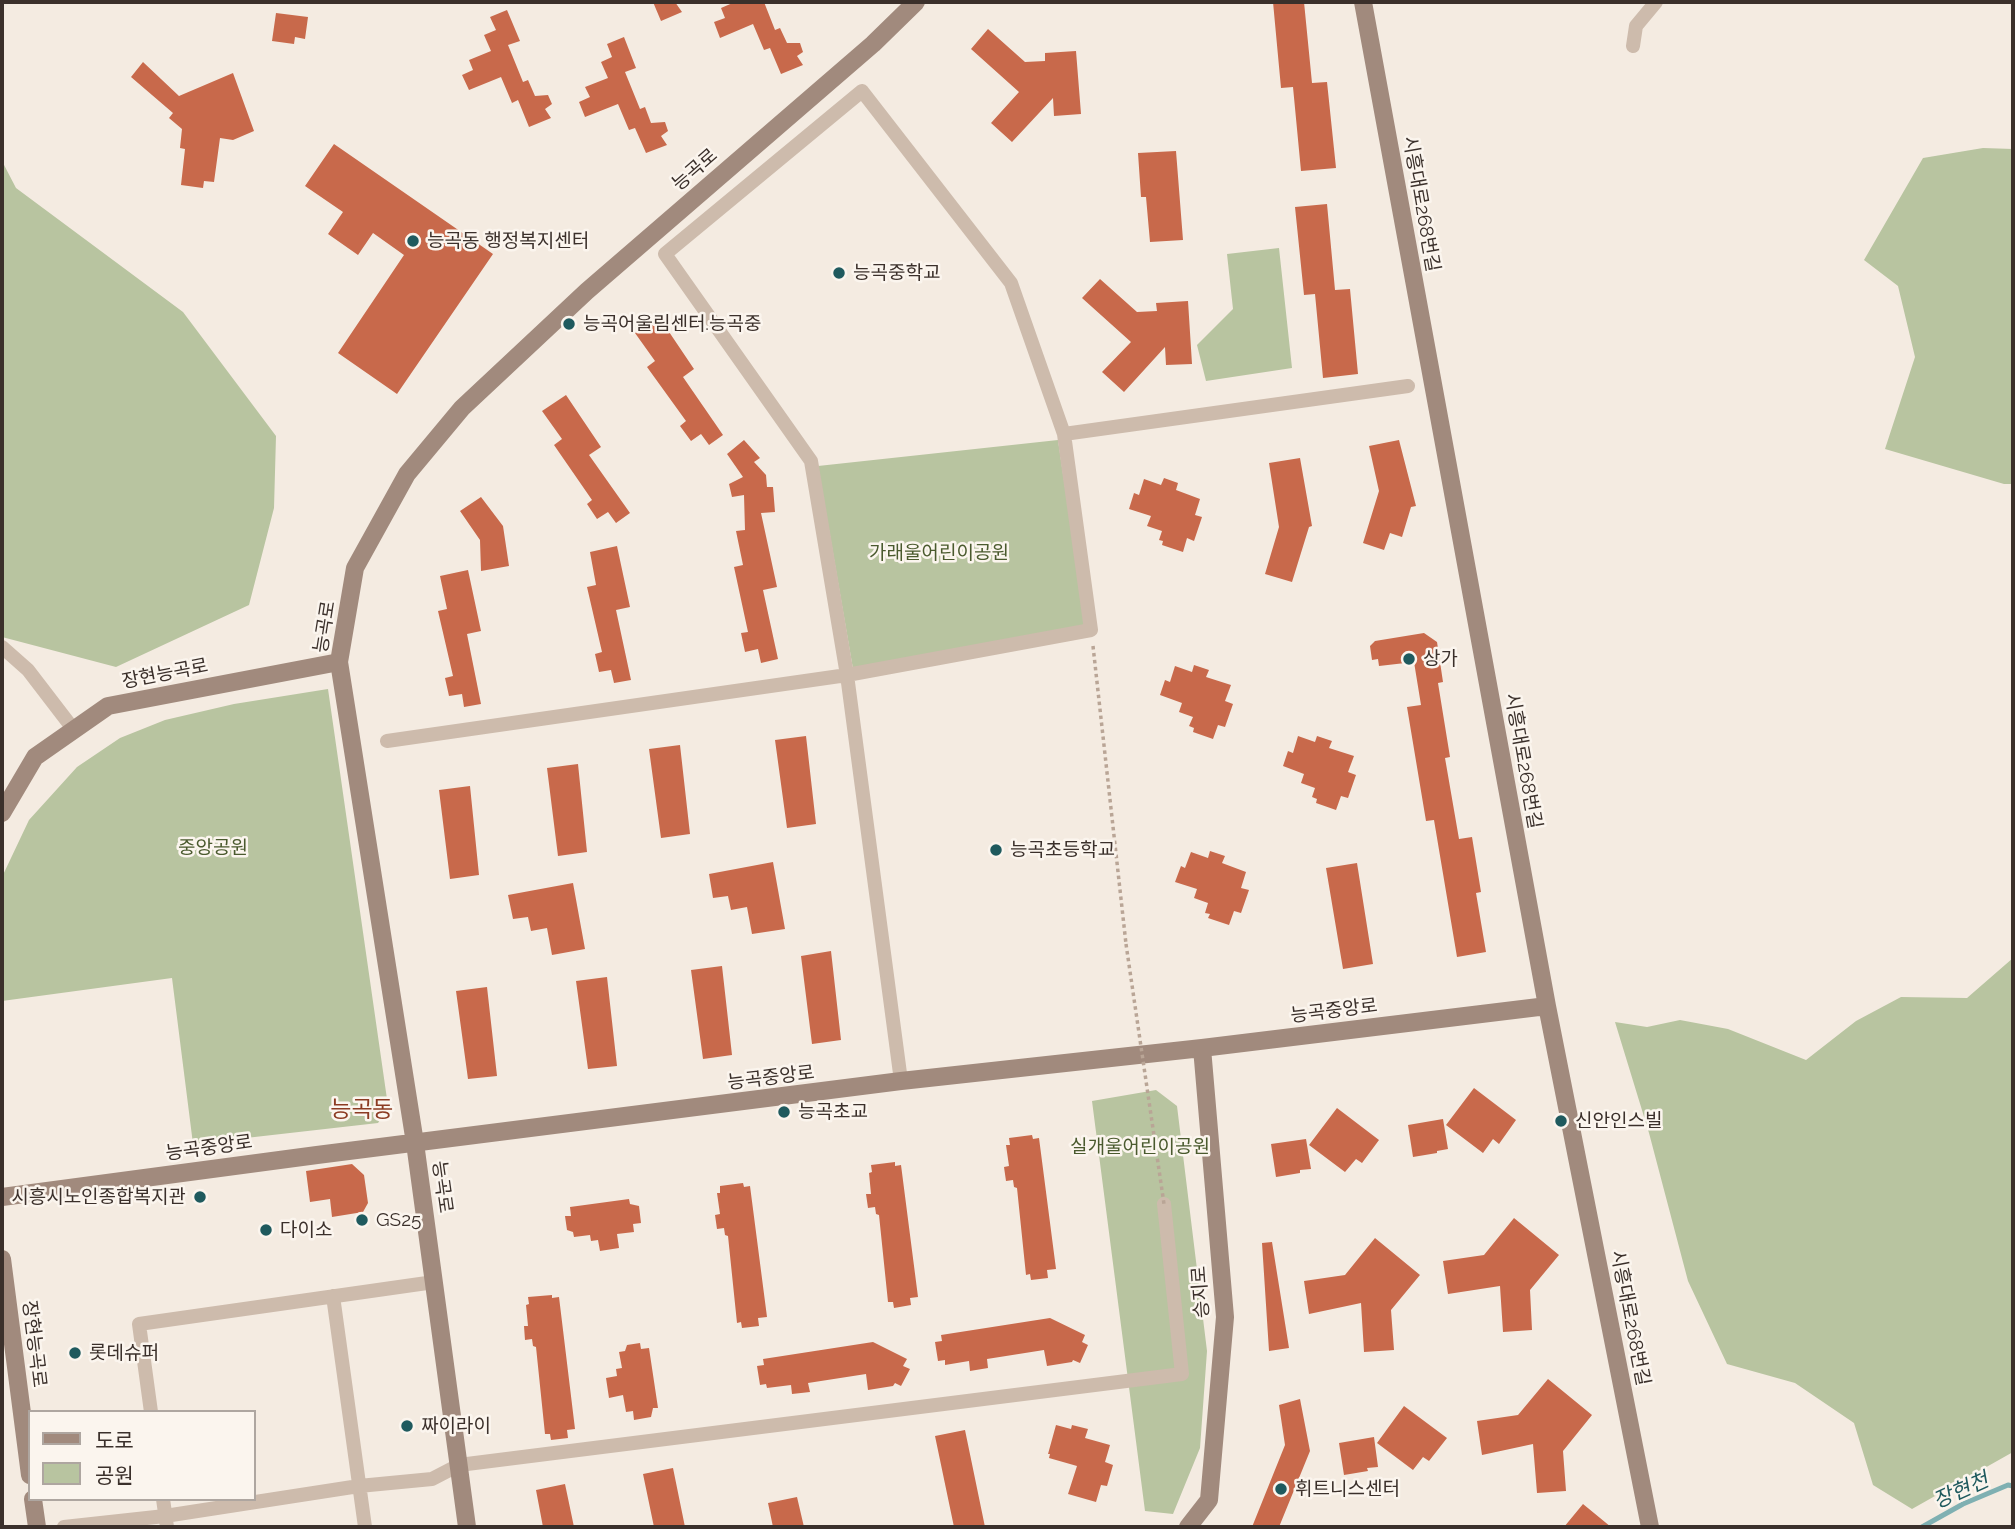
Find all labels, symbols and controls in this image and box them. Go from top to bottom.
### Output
street label: 시흥대로268번길 [1398,134,1444,274]
street label: 능곡로 [668,144,722,196]
place label: 능곡동 행정복지센터 [427,230,589,252]
marker: 능곡동 행정복지센터 [405,233,421,249]
place label: 능곡중학교 [853,262,940,284]
marker: 능곡중학교 [831,265,847,281]
place label: 능곡어울림센터.능곡중 [583,313,761,335]
marker: 능곡어울림센터.능곡중 [561,316,577,332]
park label: 가래울어린이공원 [869,542,1009,564]
street label: 능곡로 [310,599,340,655]
place label: 상가 [1423,648,1458,670]
marker: 상가 [1401,651,1417,667]
street label: 장현능곡로 [120,654,210,694]
street label: 시흥대로268번길 [1500,691,1546,831]
park label: 중앙공원 [178,837,248,859]
place label: 능곡초등학교 [1010,839,1115,861]
marker: 능곡초등학교 [988,842,1004,858]
street label: 능곡중앙로 [1289,994,1379,1028]
street label: 능곡중앙로 [726,1061,816,1095]
district label: 능곡동 [330,1096,394,1124]
place label: 능곡초교 [798,1101,868,1123]
marker: 능곡초교 [776,1104,792,1120]
place label: 신안인스빌 [1575,1110,1662,1132]
marker: 신안인스빌 [1553,1113,1569,1129]
street label: 능곡중앙로 [164,1131,254,1165]
park label: 실개울어린이공원 [1070,1136,1210,1158]
street label: 능곡로 [427,1159,457,1215]
place label: 시흥시노인종합복지관 [11,1186,186,1208]
marker: 시흥시노인종합복지관 [192,1189,208,1205]
place label: GS25 [376,1209,421,1231]
marker: GS25 [354,1212,370,1228]
place label: 다이소 [280,1219,332,1241]
marker: 다이소 [258,1222,274,1238]
street label: 시흥대로268번길 [1606,1248,1654,1388]
street label: 승지로 [1188,1265,1214,1319]
street label: 장현능곡로 [17,1299,51,1389]
place label: 롯데슈퍼 [89,1342,159,1364]
marker: 롯데슈퍼 [67,1345,83,1361]
legend [28,1410,256,1501]
place label: 짜이라이 [421,1415,491,1437]
marker: 짜이라이 [399,1418,415,1434]
text: 도로 [95,1428,134,1453]
text: 공원 [95,1463,134,1488]
water label: 장현천 [1929,1468,1993,1514]
place label: 휘트니스센터 [1295,1478,1400,1500]
marker: 휘트니스센터 [1273,1481,1289,1497]

